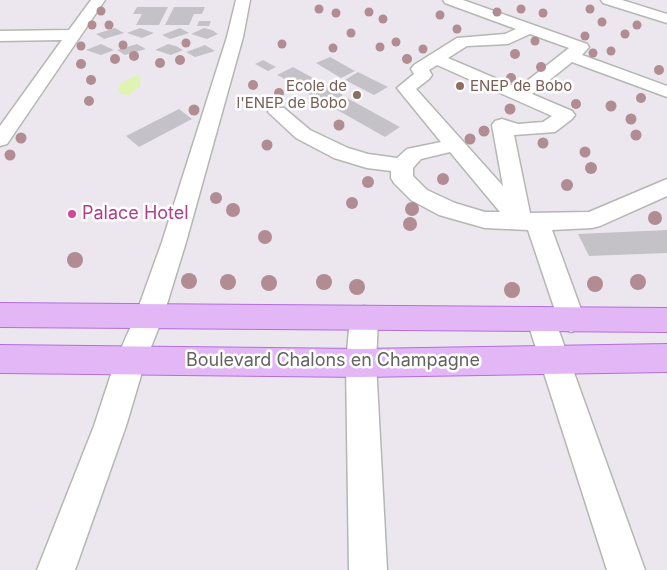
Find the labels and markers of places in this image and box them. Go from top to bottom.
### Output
place label: Ecole de l'ENEP de Bobo [237,77,347,112]
place label: ENEP de Bobo [470,77,572,95]
marker: ENEP de Bobo [454,80,466,92]
marker: Ecole de l'ENEP de Bobo [351,89,363,101]
place label: Palace Hotel [82,203,189,225]
marker: Palace Hotel [66,208,78,220]

